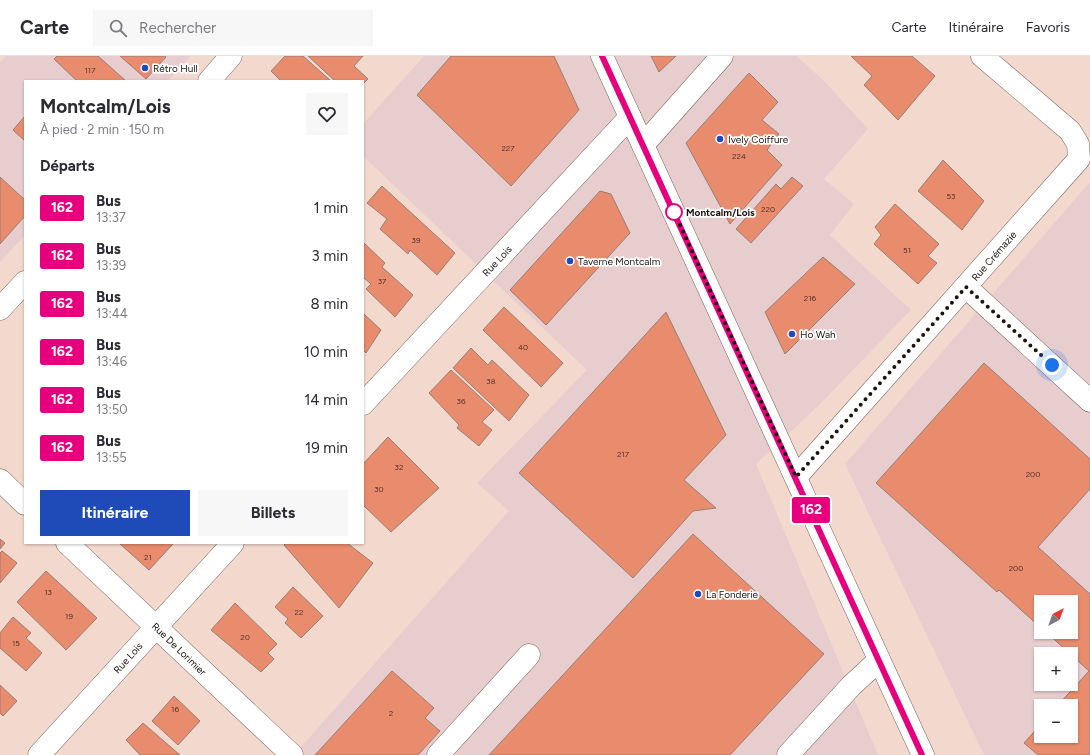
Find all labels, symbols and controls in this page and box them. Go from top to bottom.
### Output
search box [93,10,373,46]
text: Carte [20,16,69,39]
icon: search [107,17,129,39]
text: Rechercher [139,19,216,37]
text: Carte [892,19,926,36]
text: Itinéraire [948,19,1004,36]
text: Favoris [1026,19,1070,36]
place label: Rétro Hull [153,62,198,75]
marker: Rétro Hull [140,63,150,73]
house number: 117 [85,65,96,75]
button: heart [306,93,348,135]
text: Montcalm/Lois [40,95,171,118]
text: À pied · 2 min · 150 m [40,122,164,137]
place label: Ively Coiffure [728,133,789,146]
marker: Ively Coiffure [715,134,725,144]
house number: 227 [501,143,515,153]
house number: 224 [732,151,746,161]
text: Départs [40,157,95,175]
house number: 53 [947,191,955,201]
text: Bus [96,192,121,210]
text: 162 [51,199,73,216]
text: 1 min [313,199,348,217]
marker: Montcalm/Lois [665,203,683,221]
house number: 220 [761,204,775,214]
place label: Montcalm/Lois [686,206,755,219]
text: 13:37 [96,210,126,225]
street label: Rue Crémazie [969,228,1020,284]
house number: 39 [412,235,421,245]
text: Bus [96,240,121,258]
street label: Rue Lois [479,243,515,279]
house number: 51 [903,245,911,255]
text: 162 [51,247,73,264]
text: 3 min [312,247,348,265]
place label: Taverne Montcalm [578,255,660,268]
marker: Taverne Montcalm [565,256,575,266]
text: 13:39 [96,258,126,273]
house number: 37 [378,276,387,286]
text: Bus [96,288,121,306]
house number: 216 [804,293,817,303]
text: 162 [51,295,73,312]
text: 8 min [310,295,348,313]
text: 13:44 [96,306,128,321]
place label: Ho Wah [800,328,836,341]
marker: Ho Wah [787,329,797,339]
text: Bus [96,336,121,354]
house number: 40 [518,342,528,352]
text: 162 [51,343,73,360]
text: 10 min [304,343,348,361]
text: 13:46 [96,354,127,369]
your location [1042,355,1062,375]
house number: 38 [486,376,496,386]
text: Bus [96,384,121,402]
text: 162 [51,391,73,408]
text: 14 min [304,391,348,409]
house number: 36 [457,396,466,406]
text: 13:50 [96,402,128,417]
text: Bus [96,432,121,450]
text: 162 [51,439,73,456]
text: 19 min [305,439,348,457]
house number: 217 [617,449,630,459]
text: 13:55 [96,450,127,465]
house number: 32 [395,462,403,472]
house number: 200 [1026,469,1040,479]
house number: 30 [374,484,384,494]
button: Itinéraire [40,490,190,536]
button: Billets [198,490,348,536]
line badge: 162 [788,497,834,523]
text: 162 [800,501,822,518]
house number: 21 [144,552,152,562]
house number: 200 [1009,563,1023,573]
house number: 13 [44,587,52,597]
place label: La Fonderie [706,588,759,601]
marker: La Fonderie [693,589,703,599]
north arrow [1034,595,1078,639]
map controls [1034,595,1078,743]
house number: 22 [295,607,303,617]
house number: 19 [65,611,73,621]
street label: Rue De Lorimier [149,620,209,679]
house number: 20 [240,632,250,642]
house number: 15 [12,638,20,648]
street label: Rue Lois [111,639,146,676]
button: + [1034,647,1078,691]
button: − [1034,699,1078,743]
house number: 16 [171,704,179,714]
house number: 2 [389,708,393,718]

